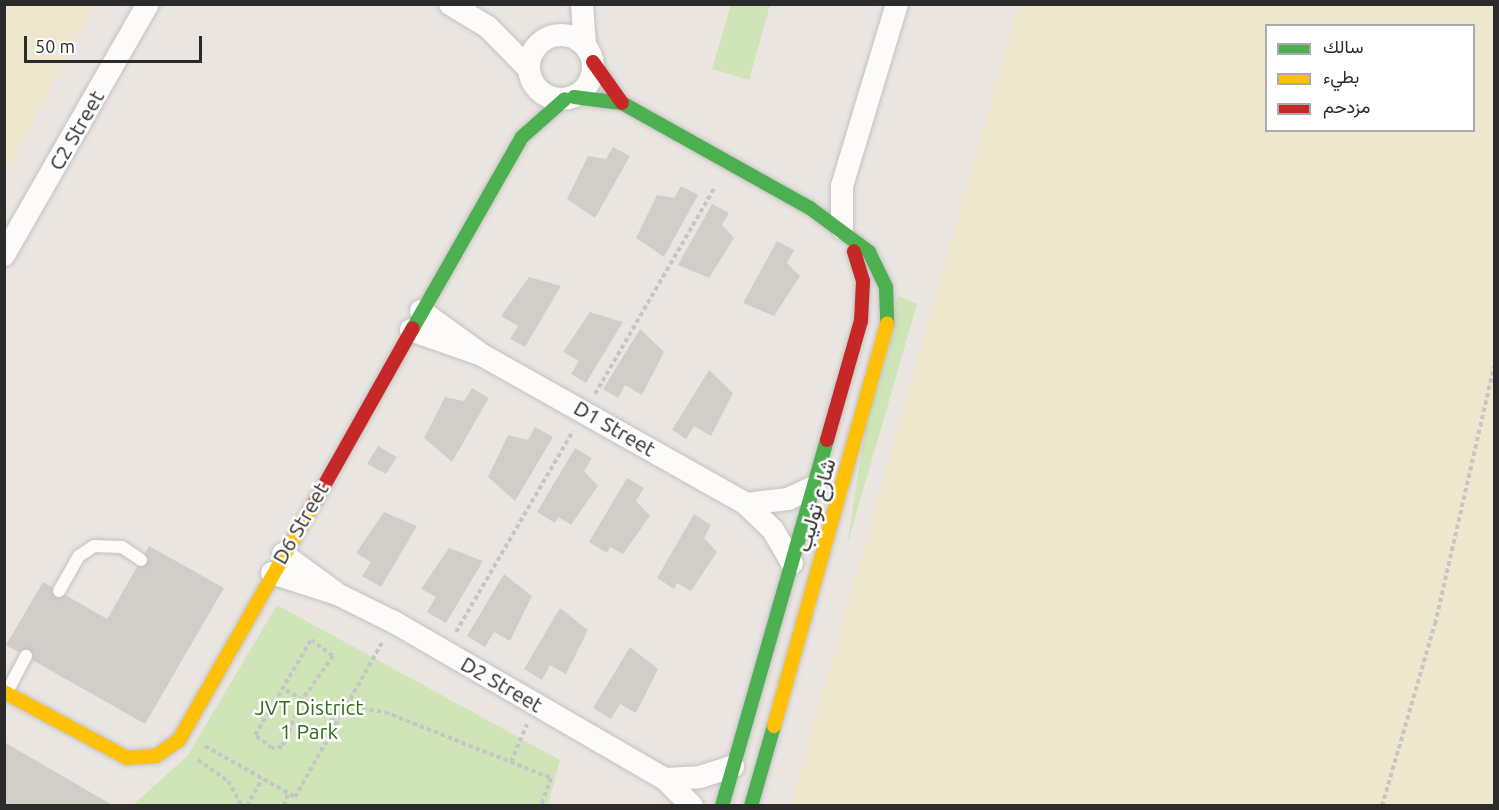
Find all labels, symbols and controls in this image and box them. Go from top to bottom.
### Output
scale bar [27,24,206,62]
legend [1265,24,1475,132]
text: 50 m [35,36,75,56]
text: سالك [1323,36,1363,56]
text: بطيء [1323,66,1359,86]
street label: C2 Street [43,86,109,174]
text: مزدحم [1323,96,1370,116]
street label: D1 Street [570,395,660,461]
street label: شارع توليب [790,455,840,555]
street label: D6 Street [267,478,333,568]
street label: D2 Street [457,651,547,717]
park label: JVT District 1 Park [254,694,364,744]

